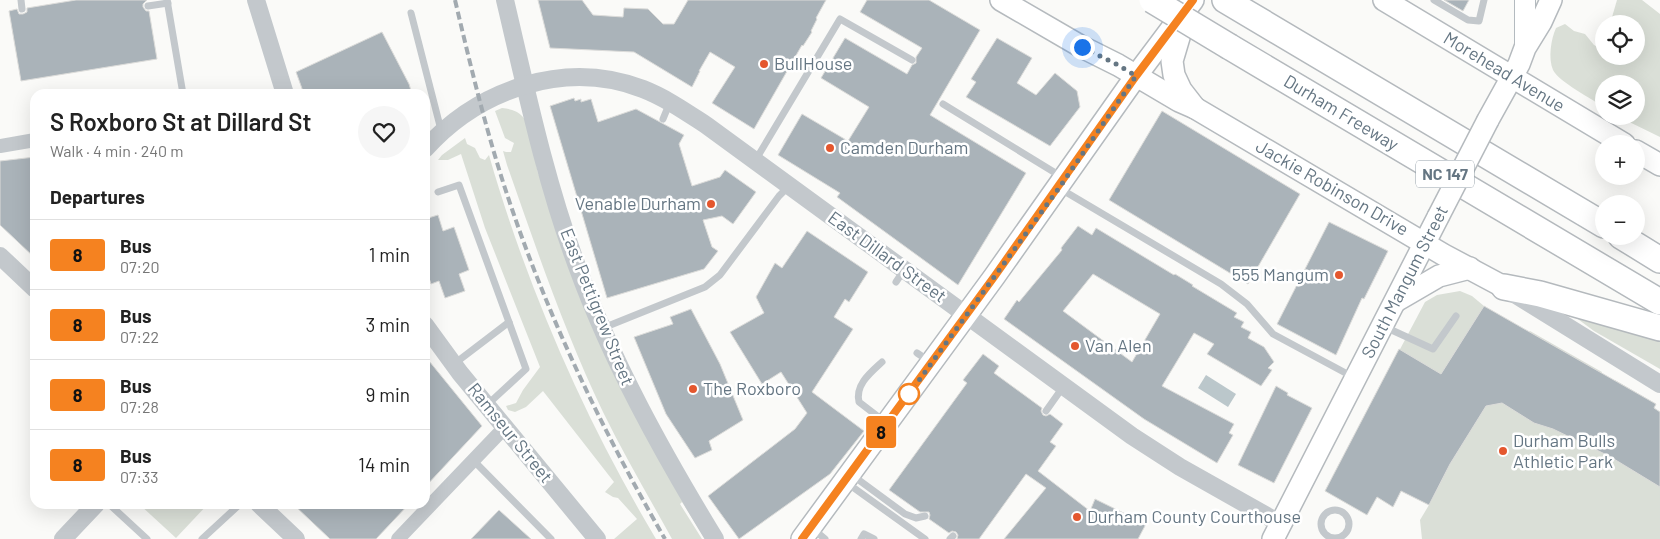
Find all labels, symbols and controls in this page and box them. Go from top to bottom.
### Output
map controls [1595,15,1645,245]
button: locate [1595,15,1645,65]
street label: Morehead Avenue [1440,26,1569,116]
your location [1070,35,1095,60]
place label: BullHouse [774,52,852,74]
marker: BullHouse [758,58,770,70]
street label: Durham Freeway [1280,69,1403,155]
button: layers [1595,75,1645,125]
button: heart [358,106,410,158]
text: S Roxboro St at Dillard St [50,107,312,136]
street label: Jackie Robinson Drive [1252,134,1413,240]
button: + [1595,135,1645,185]
place label: Camden Durham [840,136,968,158]
text: Walk · 4 min · 240 m [50,141,184,160]
marker: Camden Durham [824,142,836,154]
road number: NC 147 [1416,160,1474,188]
text: Departures [50,185,145,208]
place label: Venable Durham [575,192,701,214]
button: − [1595,195,1645,245]
marker: Venable Durham [705,198,717,210]
street label: South Mangum Street [1356,201,1452,362]
street label: East Dillard Street [824,206,951,307]
street label: East Pettigrew Street [556,225,640,388]
text: Bus [120,234,152,257]
text: 1 min [369,243,410,266]
text: 8 [73,244,82,266]
text: 07:20 [120,257,160,276]
place label: 555 Mangum [1232,263,1329,285]
marker: 555 Mangum [1333,269,1345,281]
text: Bus [120,304,152,327]
text: 3 min [366,313,410,336]
text: 8 [73,314,82,336]
text: 07:22 [120,327,159,346]
place label: Van Alen [1085,334,1152,356]
marker: Van Alen [1069,340,1081,352]
text: Bus [120,374,152,397]
place label: The Roxboro [703,377,801,399]
street label: Ramseur Street [464,378,558,487]
text: 9 min [366,383,410,406]
marker: The Roxboro [687,383,699,395]
unlabelled marker [898,383,920,405]
text: 8 [73,384,82,406]
text: 07:28 [120,397,159,416]
line badge: 8 [865,416,897,448]
text: 8 [876,421,886,443]
place label: Durham Bulls Athletic Park [1513,429,1615,472]
text: Bus [120,444,152,467]
marker: Durham Bulls Athletic Park [1497,445,1509,457]
text: 14 min [358,453,410,476]
text: 8 [73,454,82,476]
text: 07:33 [120,467,159,486]
place label: Durham County Courthouse [1087,505,1301,527]
marker: Durham County Courthouse [1071,511,1083,523]

